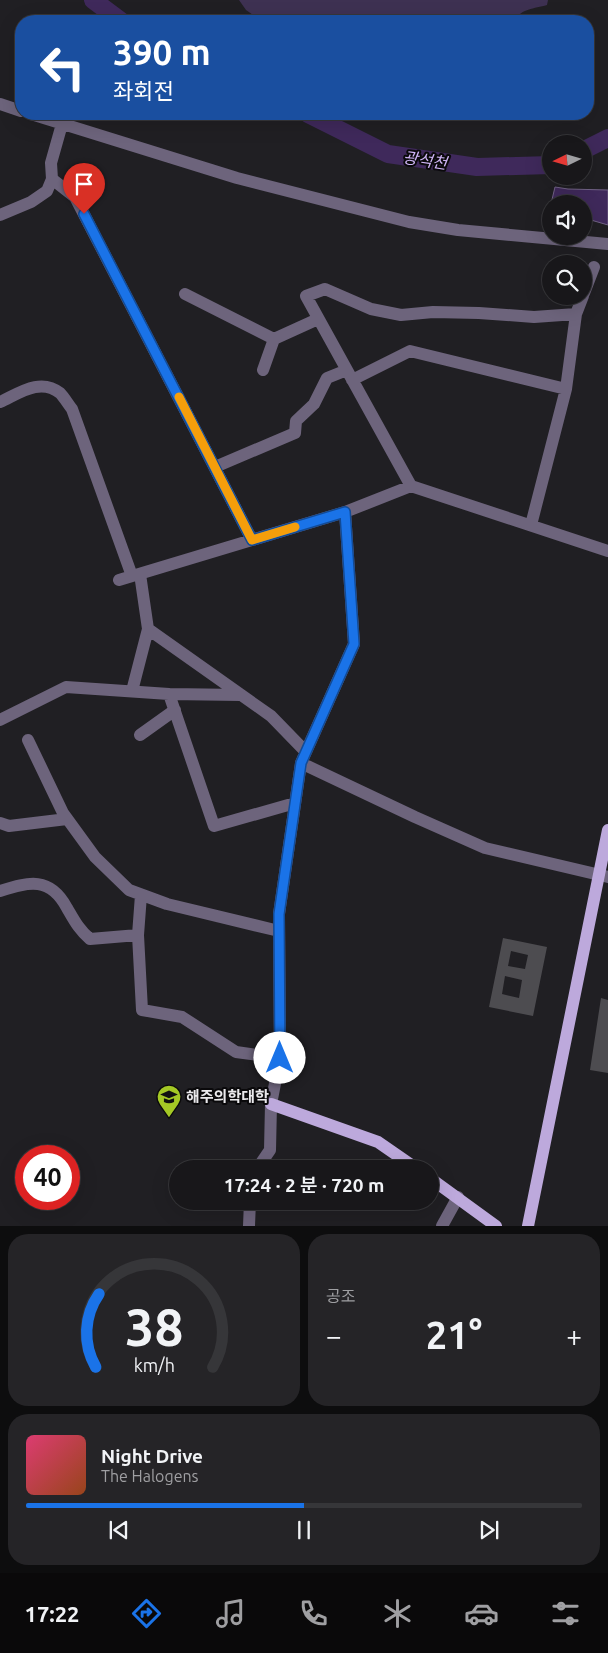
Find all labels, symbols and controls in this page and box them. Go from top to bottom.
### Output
text: 390 m [113,32,211,72]
icon: left [30,35,95,100]
text: 좌회전 [113,78,174,103]
north arrow [542,135,592,185]
map controls [542,135,592,305]
water label: 광석천 [402,148,450,172]
pin [63,163,105,214]
icon: arrive [70,170,98,198]
button: sound [542,195,592,245]
button: search [542,255,592,305]
position arrow [253,1031,305,1083]
school or university icon: 해주의학대학 [156,1084,182,1118]
place label: 해주의학대학 [186,1088,269,1105]
speed limit sign: 40 [15,1145,80,1210]
text: 17:24 · 2 분 · 720 m [224,1174,384,1196]
text: 공조 [326,1287,355,1305]
text: 38 [125,1298,183,1356]
text: 21° [426,1314,482,1356]
text: − [326,1320,342,1351]
text: + [566,1320,582,1351]
text: km/h [133,1355,175,1375]
text: Night Drive [101,1445,203,1467]
text: The Halogens [101,1467,199,1485]
icon: previous [105,1516,133,1544]
icon: pause [290,1516,318,1544]
icon: next [475,1516,503,1544]
icon: directions [129,1596,164,1631]
icon: music [213,1596,248,1631]
icon: phone [296,1596,331,1631]
icon: climate [380,1596,415,1631]
icon: car [464,1596,499,1631]
icon: filters [548,1596,583,1631]
text: 17:22 [24,1601,80,1626]

